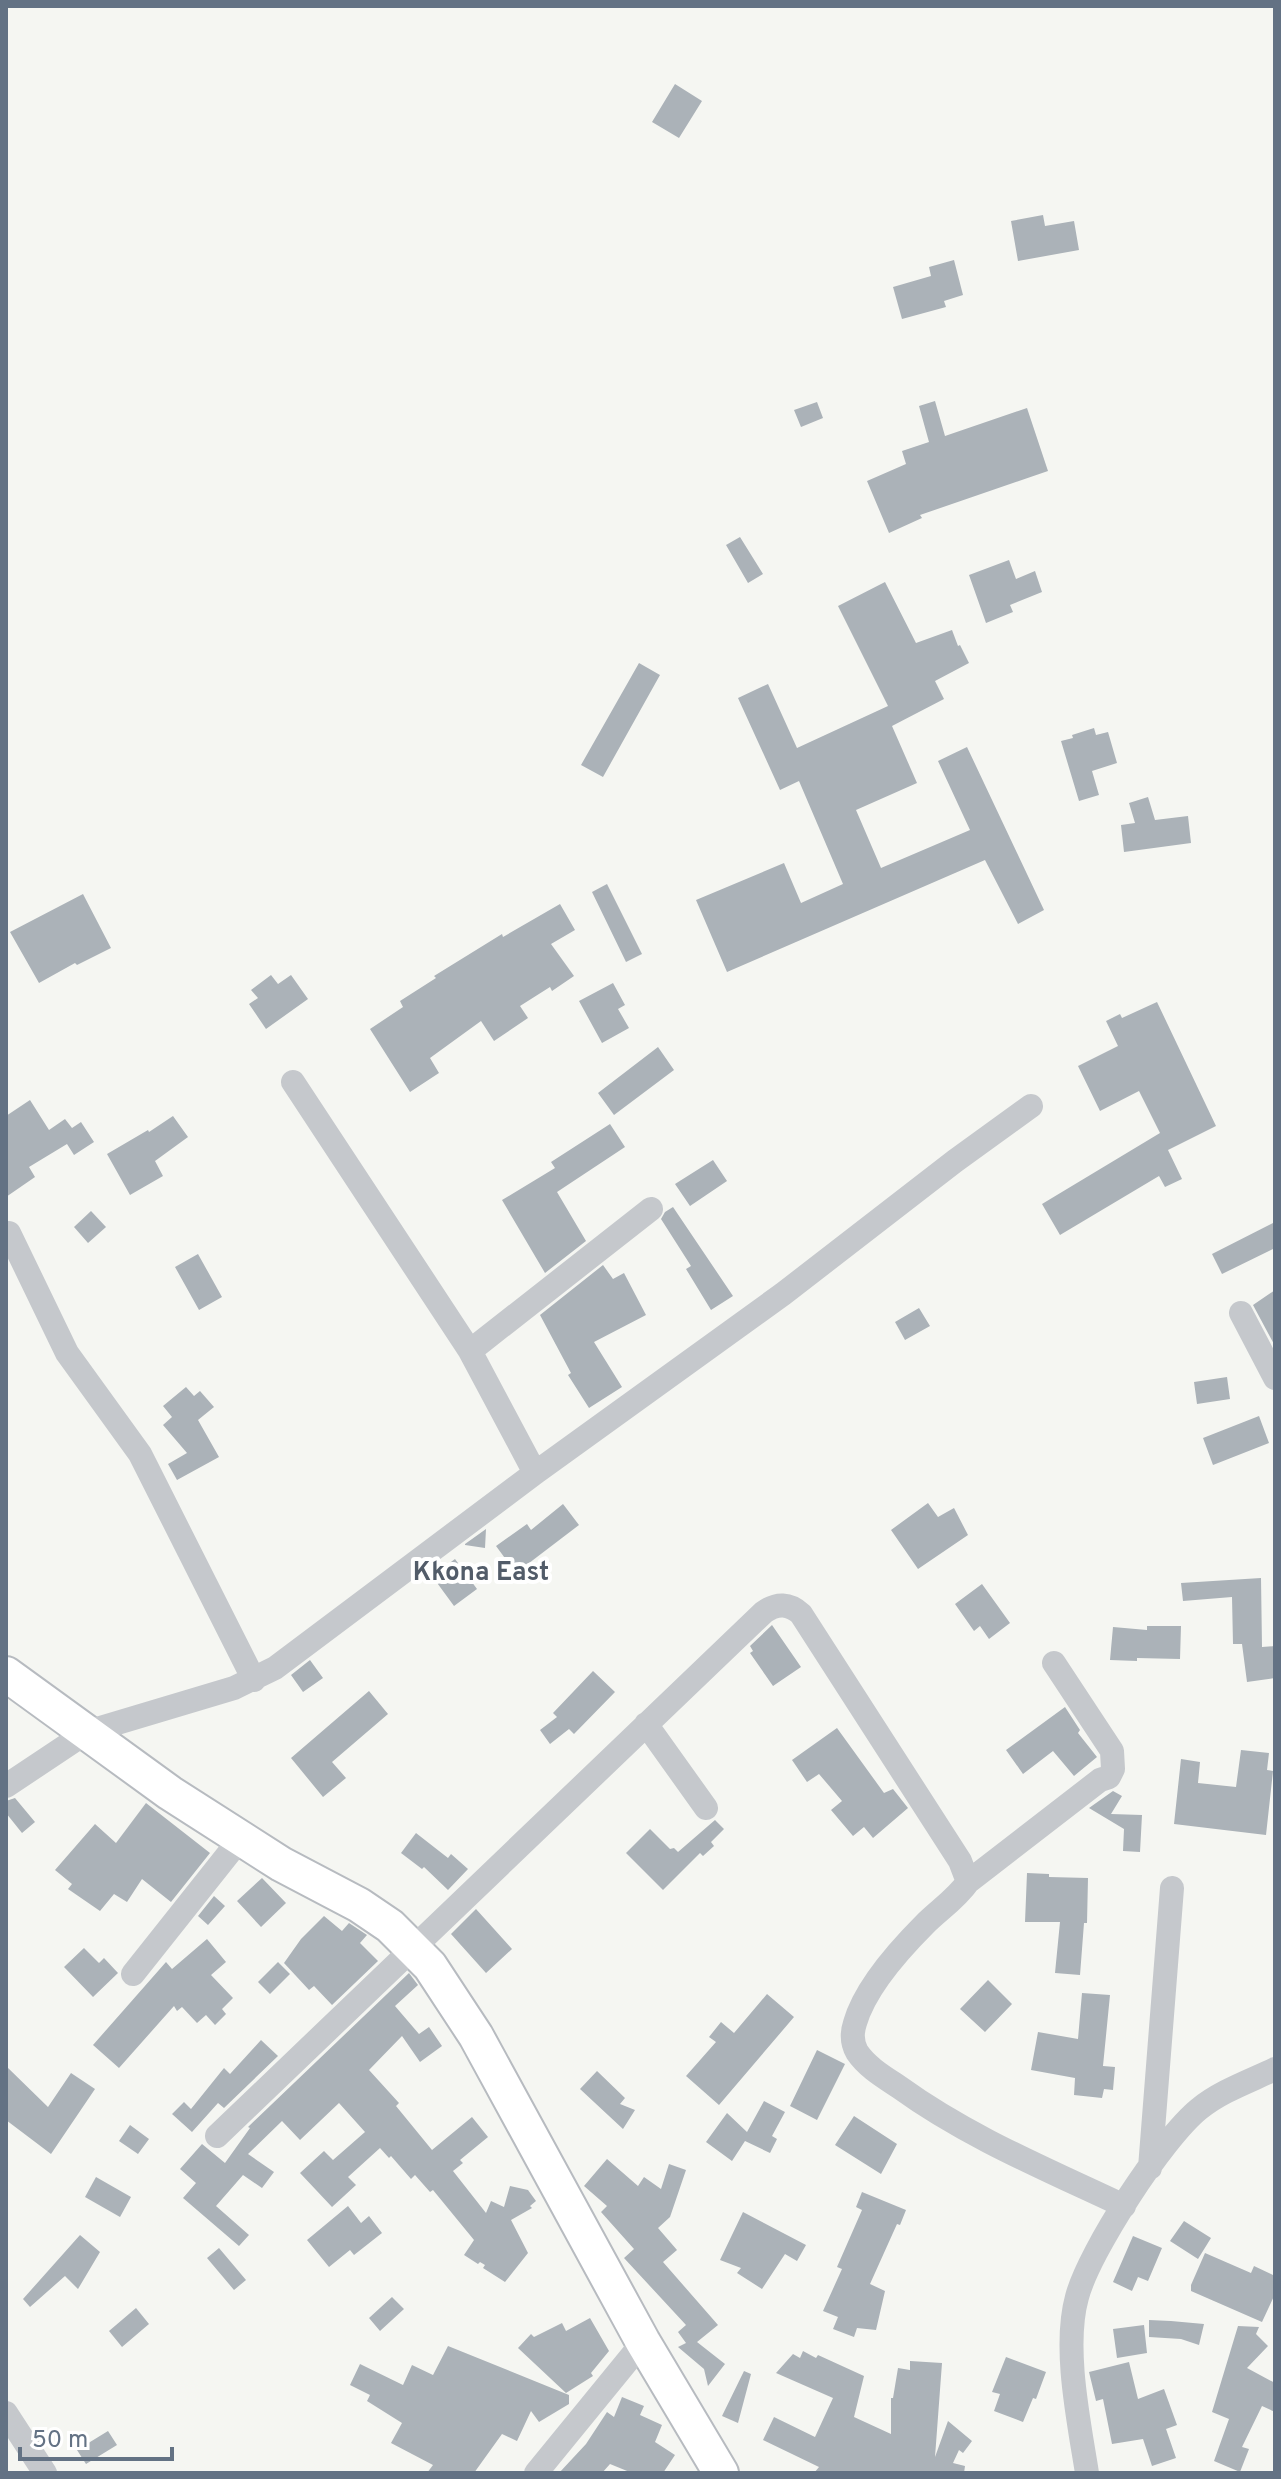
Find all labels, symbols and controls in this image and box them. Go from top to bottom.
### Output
district label: Kkona East [413,1557,549,1590]
scale bar [20,2411,172,2461]
text: 50 m [32,2426,88,2456]

